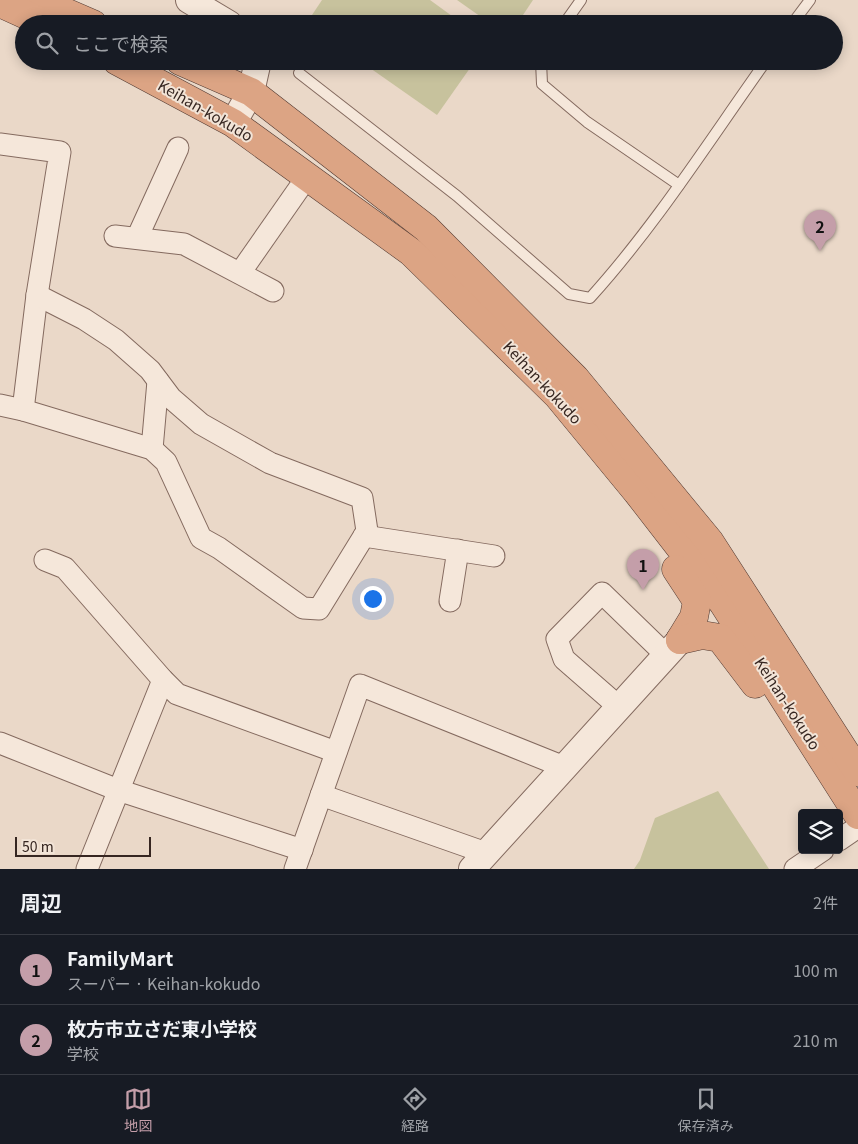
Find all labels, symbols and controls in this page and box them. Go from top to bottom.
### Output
search box [15,15,843,70]
icon: search [33,29,61,57]
text: ここで検索 [73,29,168,56]
street label: Keihan-kokudo [154,74,257,145]
pin: 2 [804,210,836,251]
street label: Keihan-kokudo [499,336,587,428]
pin: 1 [627,549,659,590]
your location [360,586,386,612]
street label: Keihan-kokudo [750,653,826,754]
map controls [798,809,843,854]
button: layers [798,809,843,854]
scale bar [15,834,151,857]
text: 50 m [22,836,54,856]
text: 周辺 [20,887,62,917]
text: 2件 [813,890,838,914]
text: FamilyMart [67,944,173,971]
text: 1 [31,958,41,982]
text: 100 m [793,958,838,982]
text: スーパー · Keihan-kokudo [67,971,260,995]
text: 枚方市立さだ東小学校 [67,1014,257,1041]
text: 2 [31,1028,41,1052]
text: 210 m [793,1028,838,1052]
text: 学校 [67,1041,99,1065]
tab: 地図 [124,1085,152,1135]
tab: 経路 [401,1085,429,1135]
tab: 保存済み [678,1085,734,1135]

